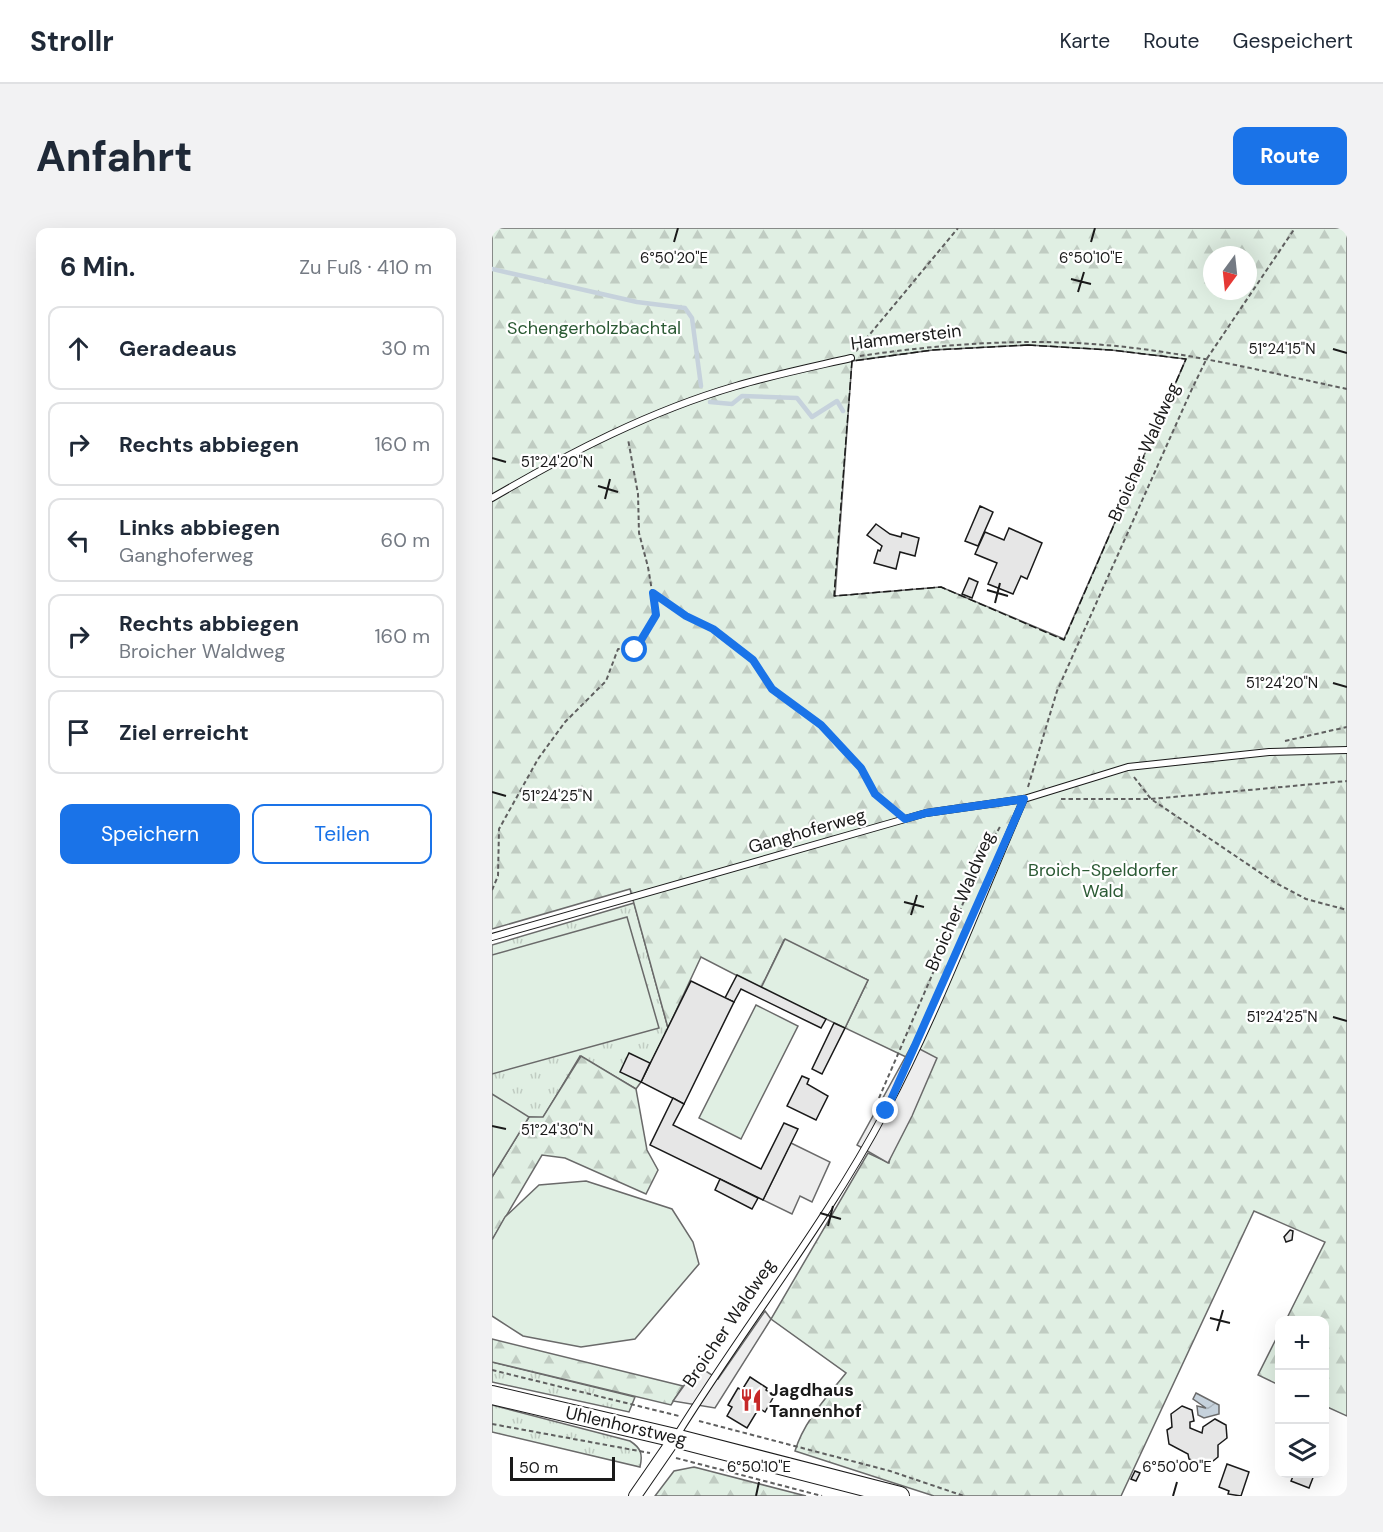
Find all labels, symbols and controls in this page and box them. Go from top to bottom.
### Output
text: Strollr [30,23,114,60]
text: Karte [1059,27,1110,55]
text: Route [1143,27,1199,55]
text: Gespeichert [1232,27,1353,55]
button: Route [1233,127,1347,185]
text: Anfahrt [36,129,192,184]
north arrow [1203,246,1257,300]
text: 6°50'20"E [640,248,708,268]
text: 6°50'10"E [1059,248,1123,268]
text: 6 Min. [60,250,135,284]
text: Zu Fuß · 410 m [299,254,432,280]
park label: Schengerholzbachtal [507,316,681,340]
street label: Hammerstein [849,318,963,356]
icon: ahead [62,332,95,365]
text: Geradeaus [119,334,237,363]
text: 30 m [381,335,430,361]
text: 51°24'15"N [1248,339,1316,359]
street label: Broicher Waldweg [1103,379,1185,525]
icon: right [62,428,95,461]
text: Rechts abbiegen [119,430,299,459]
text: 160 m [374,431,430,457]
text: 51°24'20"N [521,452,593,472]
text: Links abbiegen [119,513,280,542]
icon: left [62,524,95,557]
text: 60 m [381,527,430,553]
text: Ganghoferweg [119,542,254,568]
text: Rechts abbiegen [119,609,299,638]
icon: right [62,620,95,653]
text: 160 m [374,623,430,649]
route start [621,636,647,662]
text: Broicher Waldweg [119,638,285,664]
text: 51°24'20"N [1246,673,1318,693]
icon: arrive [62,716,95,749]
text: Ziel erreicht [119,718,249,747]
text: 51°24'25"N [521,786,593,806]
street label: Ganghoferweg [745,803,869,859]
button: Speichern [60,804,240,864]
button: Teilen [252,804,432,864]
street label: Broicher Waldweg [920,827,1000,975]
park label: Broich-Speldorfer Wald [1028,858,1178,903]
text: 51°24'25"N [1246,1007,1318,1027]
route end [872,1097,898,1123]
text: 51°24'30"N [521,1120,593,1140]
street label: Broicher Waldweg [677,1254,781,1392]
map controls [1275,1316,1329,1478]
button: + [1275,1316,1329,1370]
button: − [1275,1370,1329,1424]
place label: Jagdhaus Tannenhof [769,1378,862,1423]
restaurant icon: Jagdhaus Tannenhof [738,1387,764,1413]
street label: Uhlenhorstweg [563,1400,689,1452]
button: layers [1275,1424,1329,1478]
scale bar [510,1454,615,1482]
text: 50 m [519,1457,558,1478]
text: 6°50'10"E [727,1457,791,1477]
text: 6°50'00"E [1142,1457,1212,1477]

